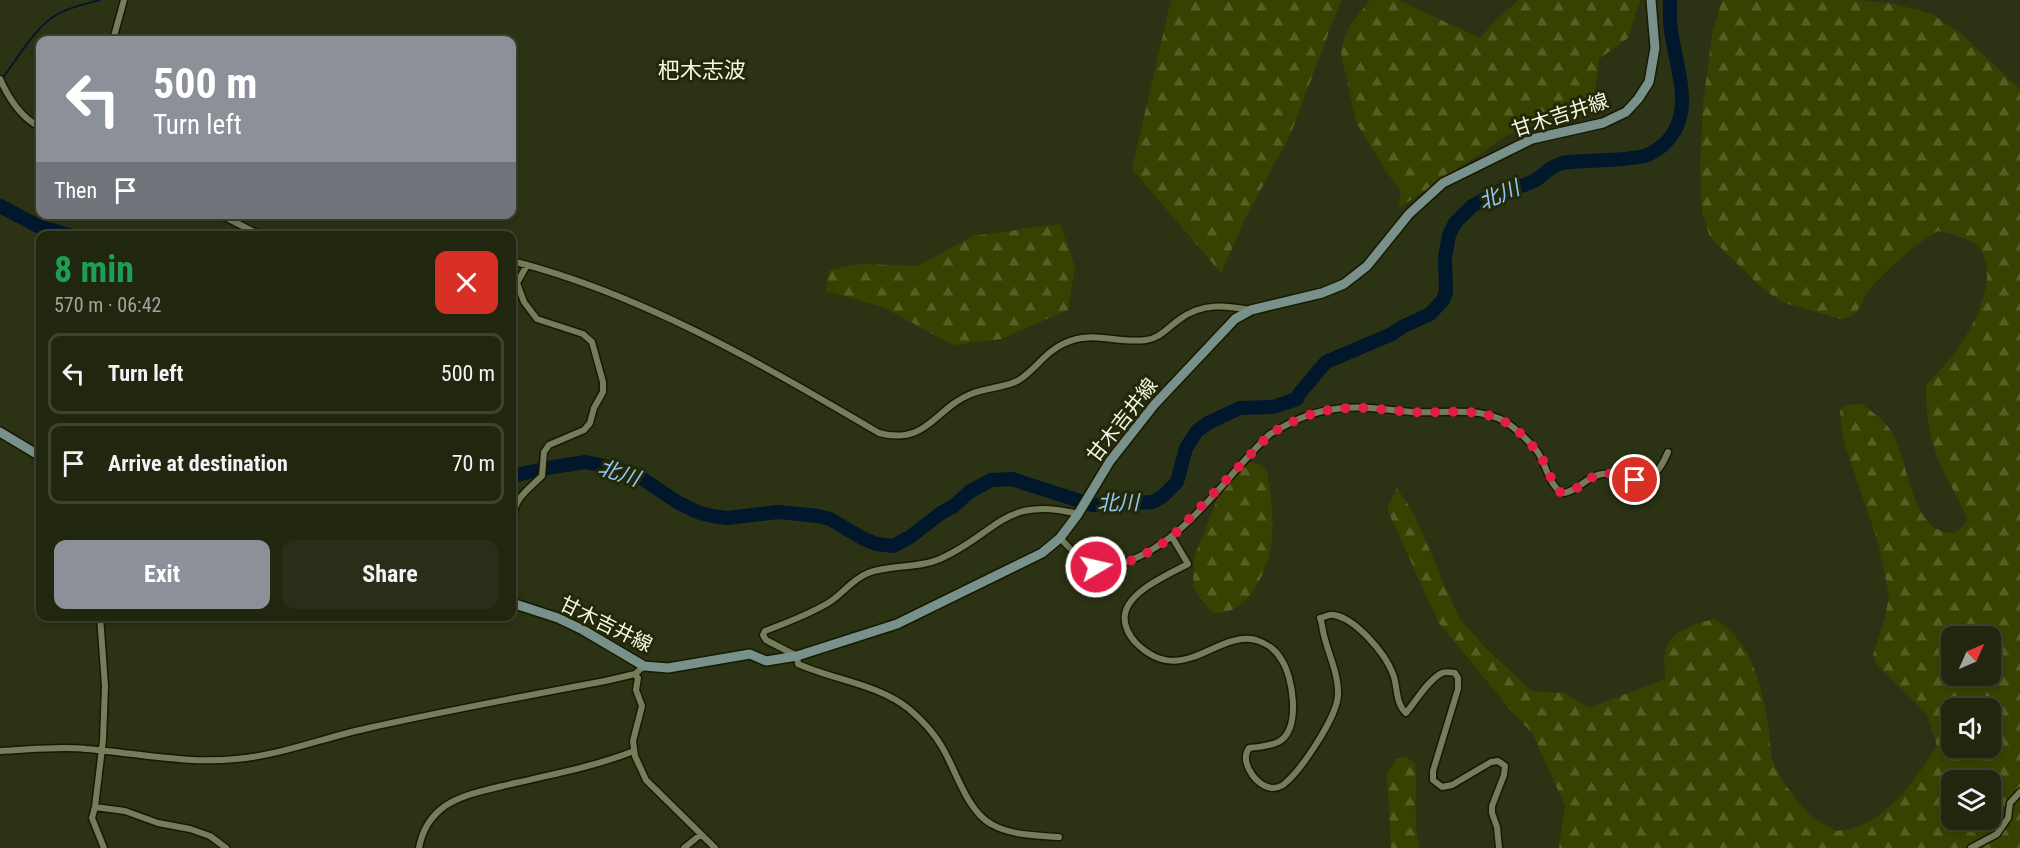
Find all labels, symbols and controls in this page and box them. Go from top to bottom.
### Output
district label: 杷木志波 [658,58,746,83]
text: 500 m [153,59,258,108]
icon: left [54,60,132,138]
street label: 甘木吉井線 [1509,88,1611,142]
text: Turn left [153,109,242,141]
icon: arrive [109,174,142,207]
water label: 北川 [1475,175,1525,214]
text: Then [54,178,97,203]
text: 8 min [54,249,134,291]
button: close [435,251,498,314]
text: 570 m · 06:42 [54,293,161,317]
icon: left [57,357,90,390]
text: Turn left [108,361,183,386]
text: 500 m [441,361,495,386]
street label: 甘木吉井線 [1082,373,1162,467]
icon: arrive [57,447,90,480]
text: Arrive at destination [108,451,288,476]
text: 70 m [452,451,495,476]
pin [1609,454,1660,505]
water label: 北川 [595,455,645,492]
icon: arrive [1618,463,1651,496]
water label: 北川 [1097,491,1141,515]
position arrow [1064,535,1128,599]
button: Exit [54,540,270,609]
button: Share [282,540,498,609]
street label: 甘木吉井線 [556,591,656,657]
north arrow [1941,626,2001,686]
map controls [1941,626,2001,830]
button: sound [1941,698,2001,758]
button: layers [1941,770,2001,830]

